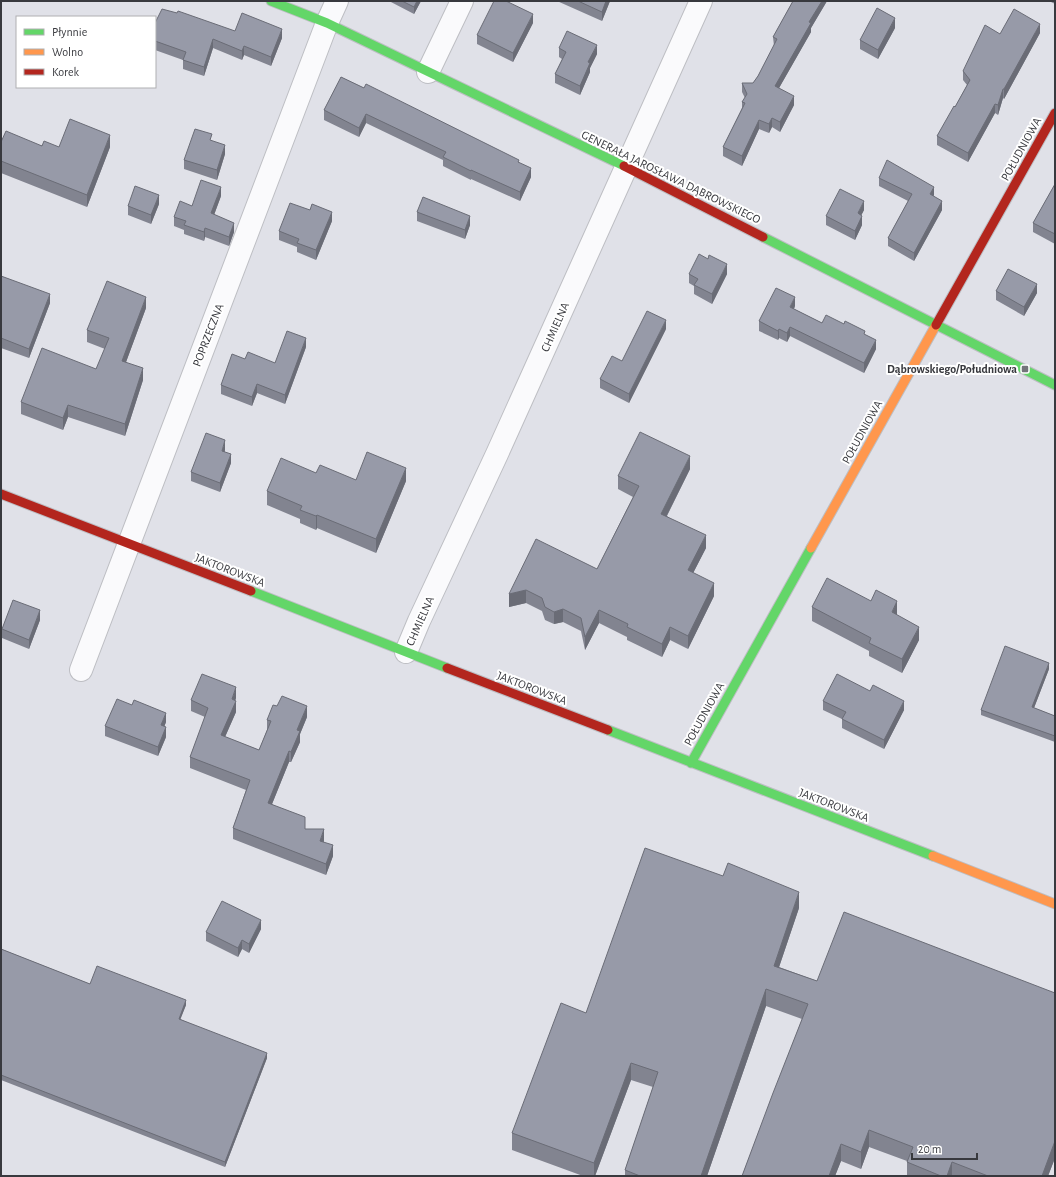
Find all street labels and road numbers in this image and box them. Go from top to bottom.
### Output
street label: POŁUDNIOWA [999,115,1043,183]
street label: GENERAŁA JAROSŁAWA DĄBROWSKIEGO [580,128,763,226]
street label: CHMIELNA [539,300,571,354]
street label: POPRZECZNA [190,302,226,368]
street label: POŁUDNIOWA [840,398,884,466]
street label: JAKTOROWSKA [193,551,267,589]
street label: CHMIELNA [404,594,436,648]
street label: JAKTOROWSKA [495,669,569,707]
street label: POŁUDNIOWA [682,680,726,748]
street label: JAKTOROWSKA [797,786,871,824]

